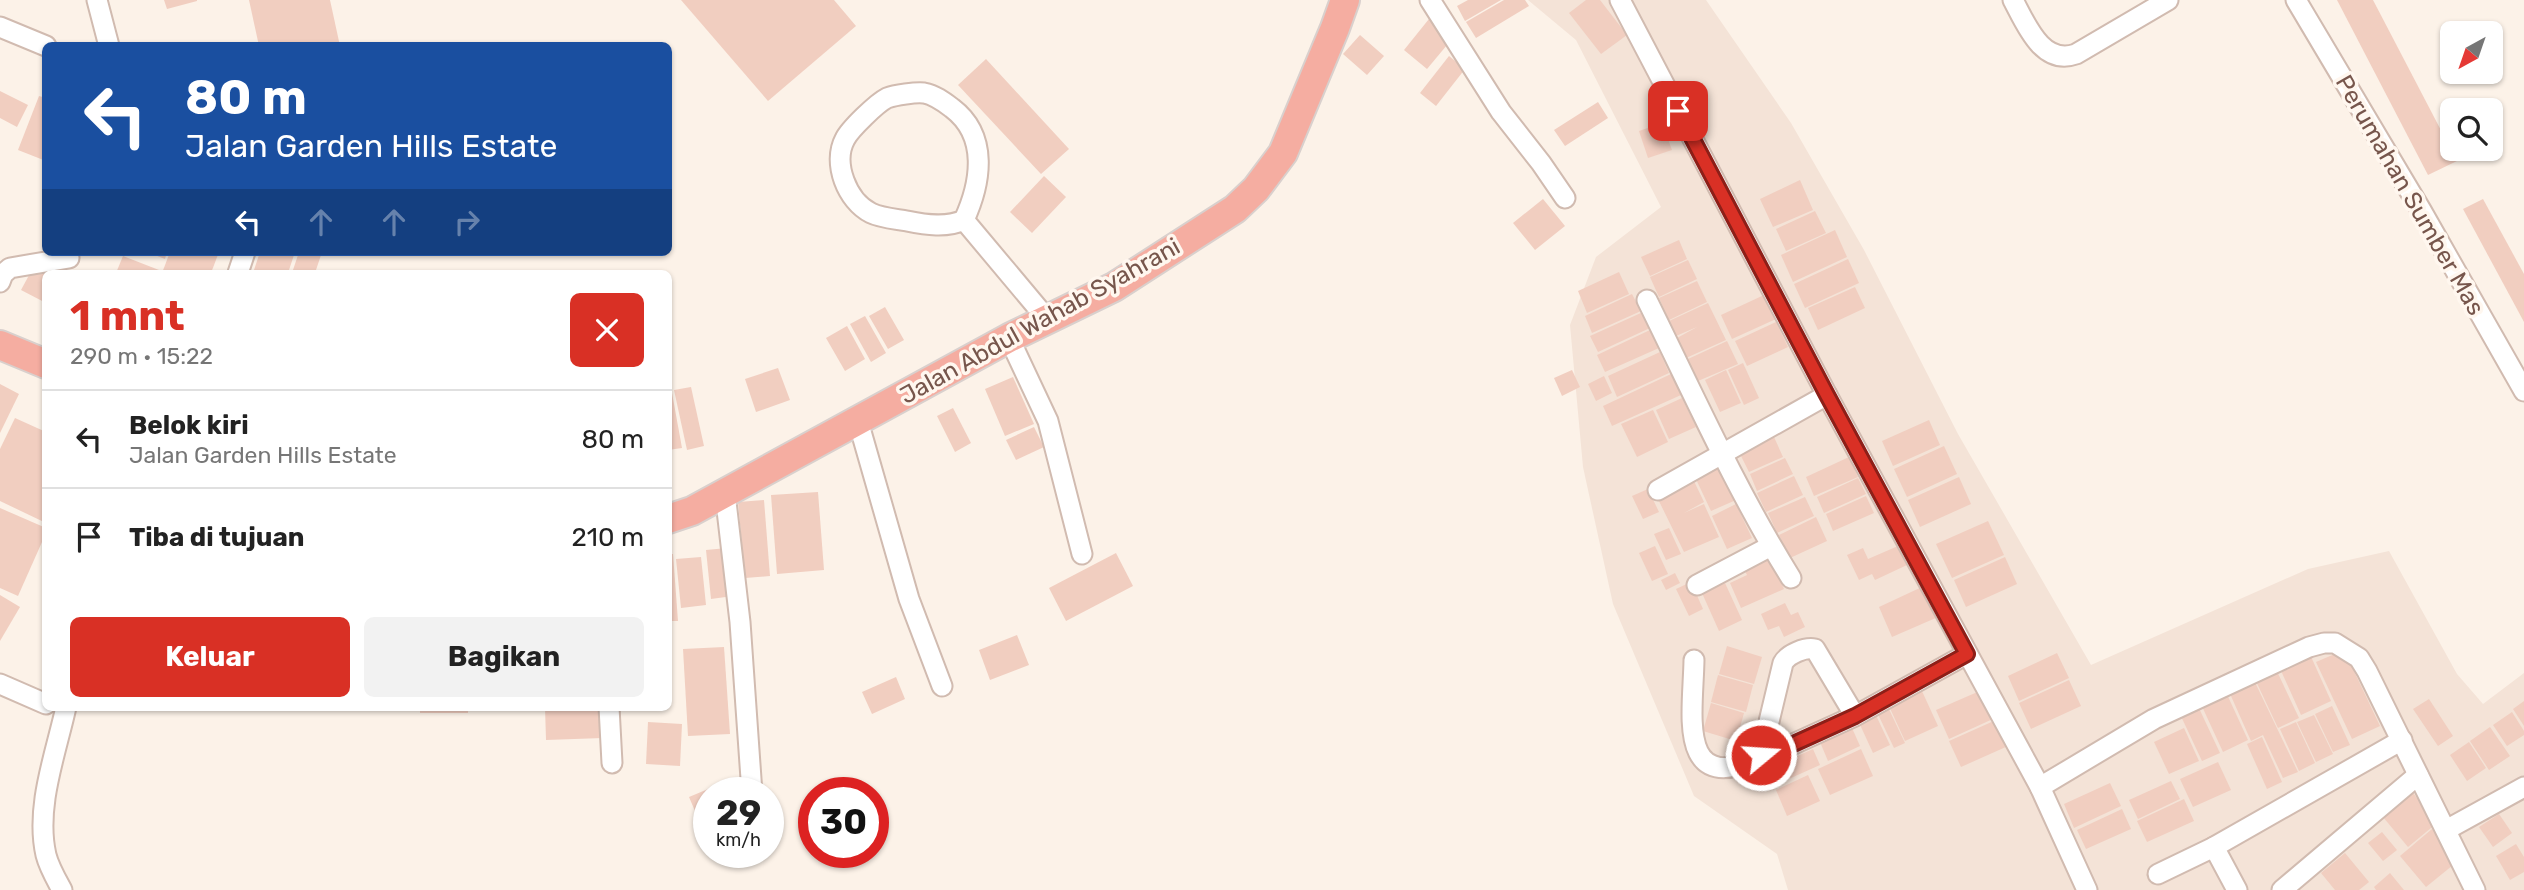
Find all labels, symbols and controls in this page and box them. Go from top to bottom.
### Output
north arrow [2440,21,2502,84]
map controls [2440,21,2503,161]
text: 80 m [185,68,307,126]
icon: left [70,70,161,161]
street label: Perumahan Sumber Mas [2330,70,2490,320]
pin [1648,81,1708,141]
icon: arrive [1659,92,1697,130]
button: search [2440,98,2503,161]
text: Jalan Garden Hills Estate [185,127,557,165]
icon: left [229,203,267,241]
icon: ahead [302,203,340,241]
icon: ahead [375,203,413,241]
icon: right [448,203,486,241]
street label: Jalan Abdul Wahab Syahrani [895,232,1185,410]
text: 1 mnt [70,291,185,341]
button: close [570,293,644,367]
text: 290 m · 15:22 [70,342,213,370]
text: Belok kiri [129,410,249,441]
icon: left [70,420,108,458]
text: 80 m [581,424,644,455]
text: Jalan Garden Hills Estate [129,441,397,469]
icon: arrive [70,518,108,556]
text: Tiba di tujuan [129,522,304,553]
text: 210 m [572,522,644,553]
button: Keluar [70,617,350,697]
button: Bagikan [364,617,644,697]
position arrow [1724,718,1798,792]
speed limit sign: 30 [798,777,889,868]
text: 29 [716,792,761,834]
text: km/h [716,829,761,851]

